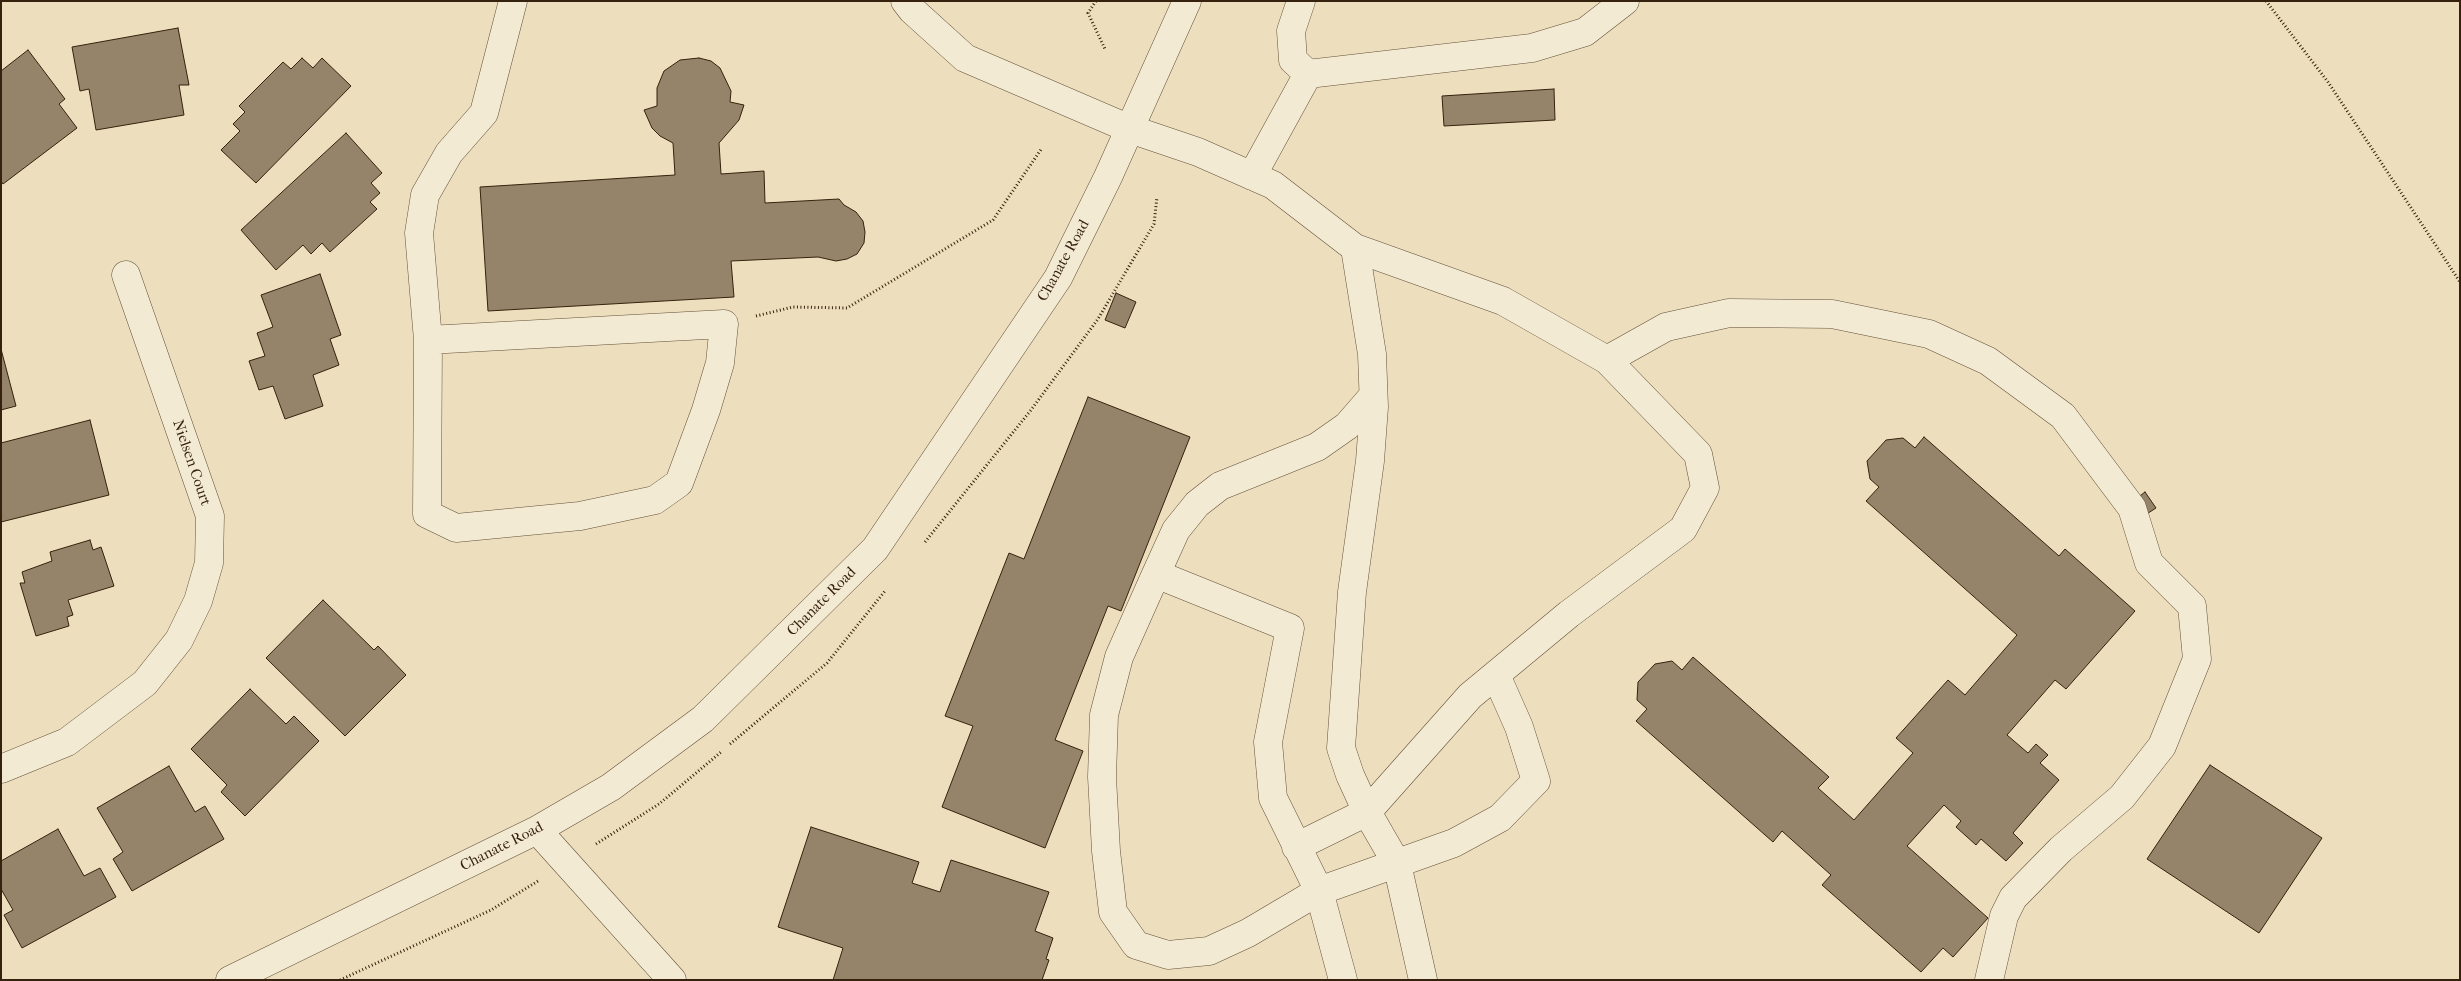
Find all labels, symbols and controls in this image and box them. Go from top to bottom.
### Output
street label: Chanate Road [1034,217,1094,305]
street label: Nielsen Court [168,418,214,508]
street label: Chanate Road [784,564,860,640]
street label: Chanate Road [458,818,546,876]

